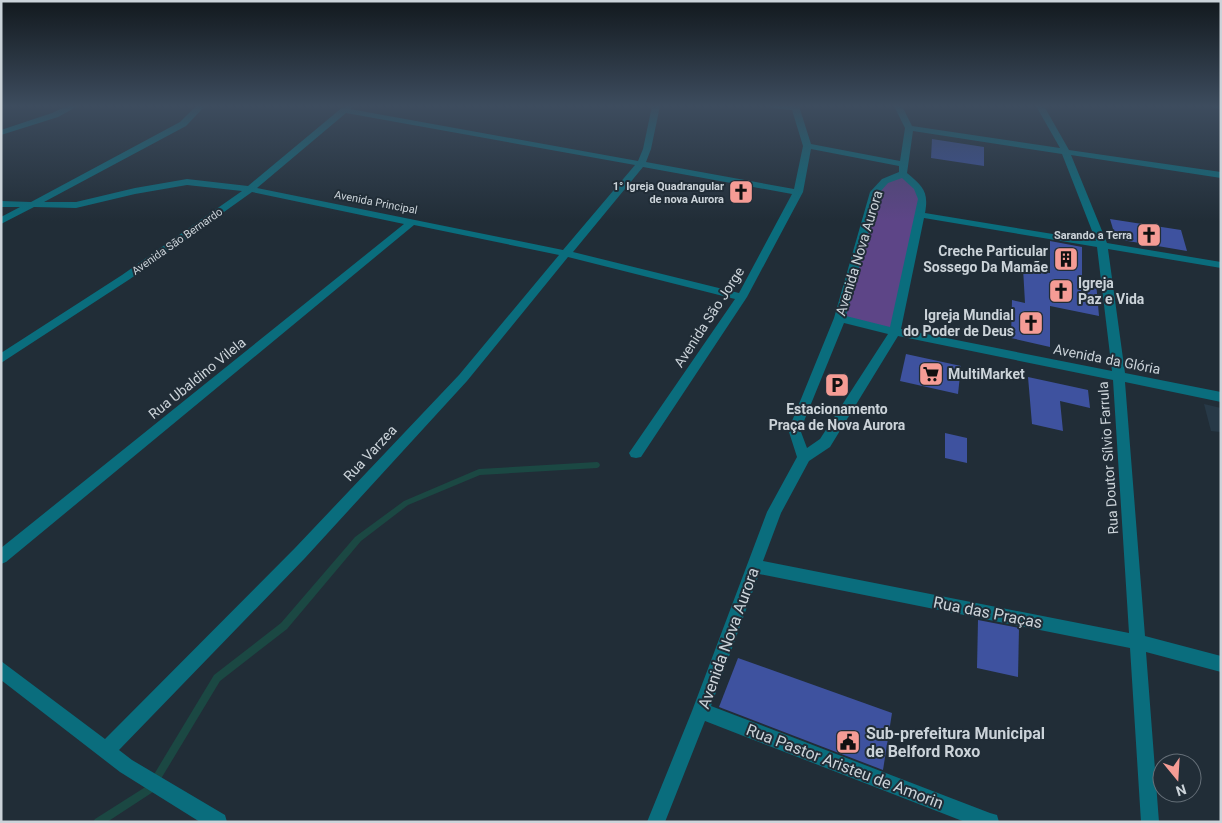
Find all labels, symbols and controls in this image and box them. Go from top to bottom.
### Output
church icon: 1° Igreja Quadrangular de nova Aurora [728,179,754,205]
place label: 1° Igreja Quadrangular de nova Aurora [613,180,724,206]
street label: Avenida Principal [333,188,419,217]
street label: Avenida Nova Aurora [832,188,886,318]
street label: Avenida São Bernardo [129,205,225,278]
church icon: Sarando a Terra [1136,222,1162,248]
place label: Sarando a Terra [1054,229,1132,242]
place label: Creche Particular Sossego Da Mamãe [923,243,1048,275]
building icon: Creche Particular Sossego Da Mamãe [1053,246,1079,272]
street label: Avenida São Jorge [671,264,747,370]
place label: Igreja Paz e Vida [1078,275,1145,307]
church icon: Igreja Paz e Vida [1048,278,1074,304]
place label: Igreja Mundial do Poder de Deus [903,307,1014,339]
church icon: Igreja Mundial do Poder de Deus [1018,310,1044,336]
street label: Rua Ubaldino Vilela [145,334,249,422]
street label: Avenida da Glória [1052,341,1162,377]
supermarket icon: MultiMarket [918,361,944,387]
place label: MultiMarket [948,366,1025,382]
parking icon: Estacionamento Praça de Nova Aurora [824,372,850,398]
street label: Rua Doutor Sílvio Farrula [1095,381,1121,535]
place label: Estacionamento Praça de Nova Aurora [769,401,906,433]
street label: Rua Varzea [340,422,400,484]
street label: Avenida Nova Aurora [694,565,763,711]
street label: Rua das Praças [932,593,1044,632]
street label: Rua Pastor Aristeu de Amorin [744,720,946,813]
place label: Sub-prefeitura Municipal de Belford Roxo [866,724,1045,761]
public building icon: Sub-prefeitura Municipal de Belford Roxo [835,729,861,755]
north arrow [1152,753,1202,803]
text: N [1174,781,1188,800]

